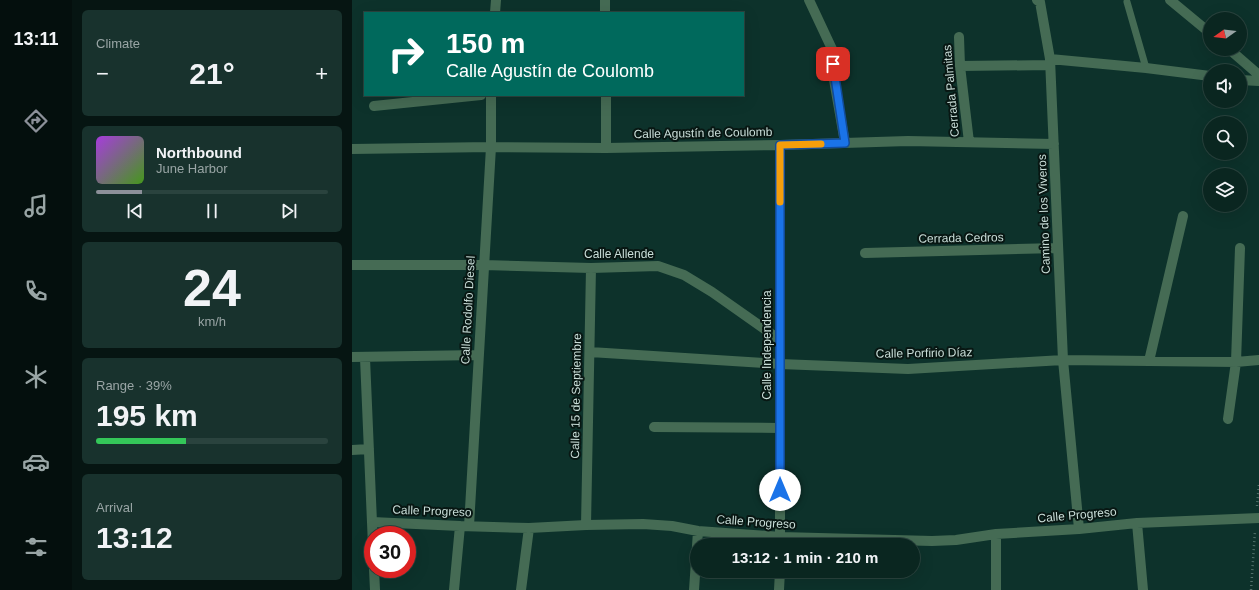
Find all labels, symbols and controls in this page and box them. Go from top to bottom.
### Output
north arrow [1203,12,1247,56]
map controls [1203,12,1247,212]
icon: right [380,28,432,80]
text: 150 m [446,28,525,59]
text: 13:11 [13,29,59,49]
text: Climate [96,36,140,51]
street label: Cerrada Palmitas [940,44,962,138]
pin [816,47,850,81]
icon: arrive [822,53,844,75]
text: 21° [189,57,235,90]
text: − [96,61,109,86]
text: + [315,61,328,86]
text: Calle Agustín de Coulomb [446,61,654,81]
button: sound [1203,64,1247,108]
icon: directions [22,107,50,135]
button: search [1203,116,1247,160]
street label: Calle Agustín de Coulomb [634,125,773,141]
text: Northbound [156,144,242,161]
street label: Camino de los Viveros [1035,154,1053,274]
text: June Harbor [156,161,228,176]
button: layers [1203,168,1247,212]
icon: music [22,192,50,220]
icon: previous [124,200,146,222]
icon: pause [201,200,223,222]
icon: next [278,200,300,222]
street label: Cerrada Cedros [918,230,1004,246]
street label: Calle Allende [584,247,654,261]
street label: Calle Rodolfo Diesel [458,255,478,365]
text: 24 [183,259,241,317]
icon: phone [22,277,50,305]
street label: Calle Independencia [760,290,774,400]
text: km/h [198,314,226,329]
street label: Calle 15 de Septiembre [568,333,584,459]
street label: Calle Porfirio Díaz [876,345,972,361]
icon: climate [22,363,50,391]
text: Range · 39% [96,378,172,393]
text: 195 km [96,399,198,432]
icon: car [22,448,50,476]
position arrow [759,469,801,511]
text: Arrival [96,500,133,515]
street label: Calle Progreso [392,503,472,519]
street label: Calle Progreso [1037,505,1117,525]
street label: Calle Progreso [716,512,796,532]
text: 13:12 [96,521,173,554]
speed limit sign: 30 [364,526,416,578]
icon: filters [22,533,50,561]
text: 13:12 · 1 min · 210 m [732,549,878,566]

